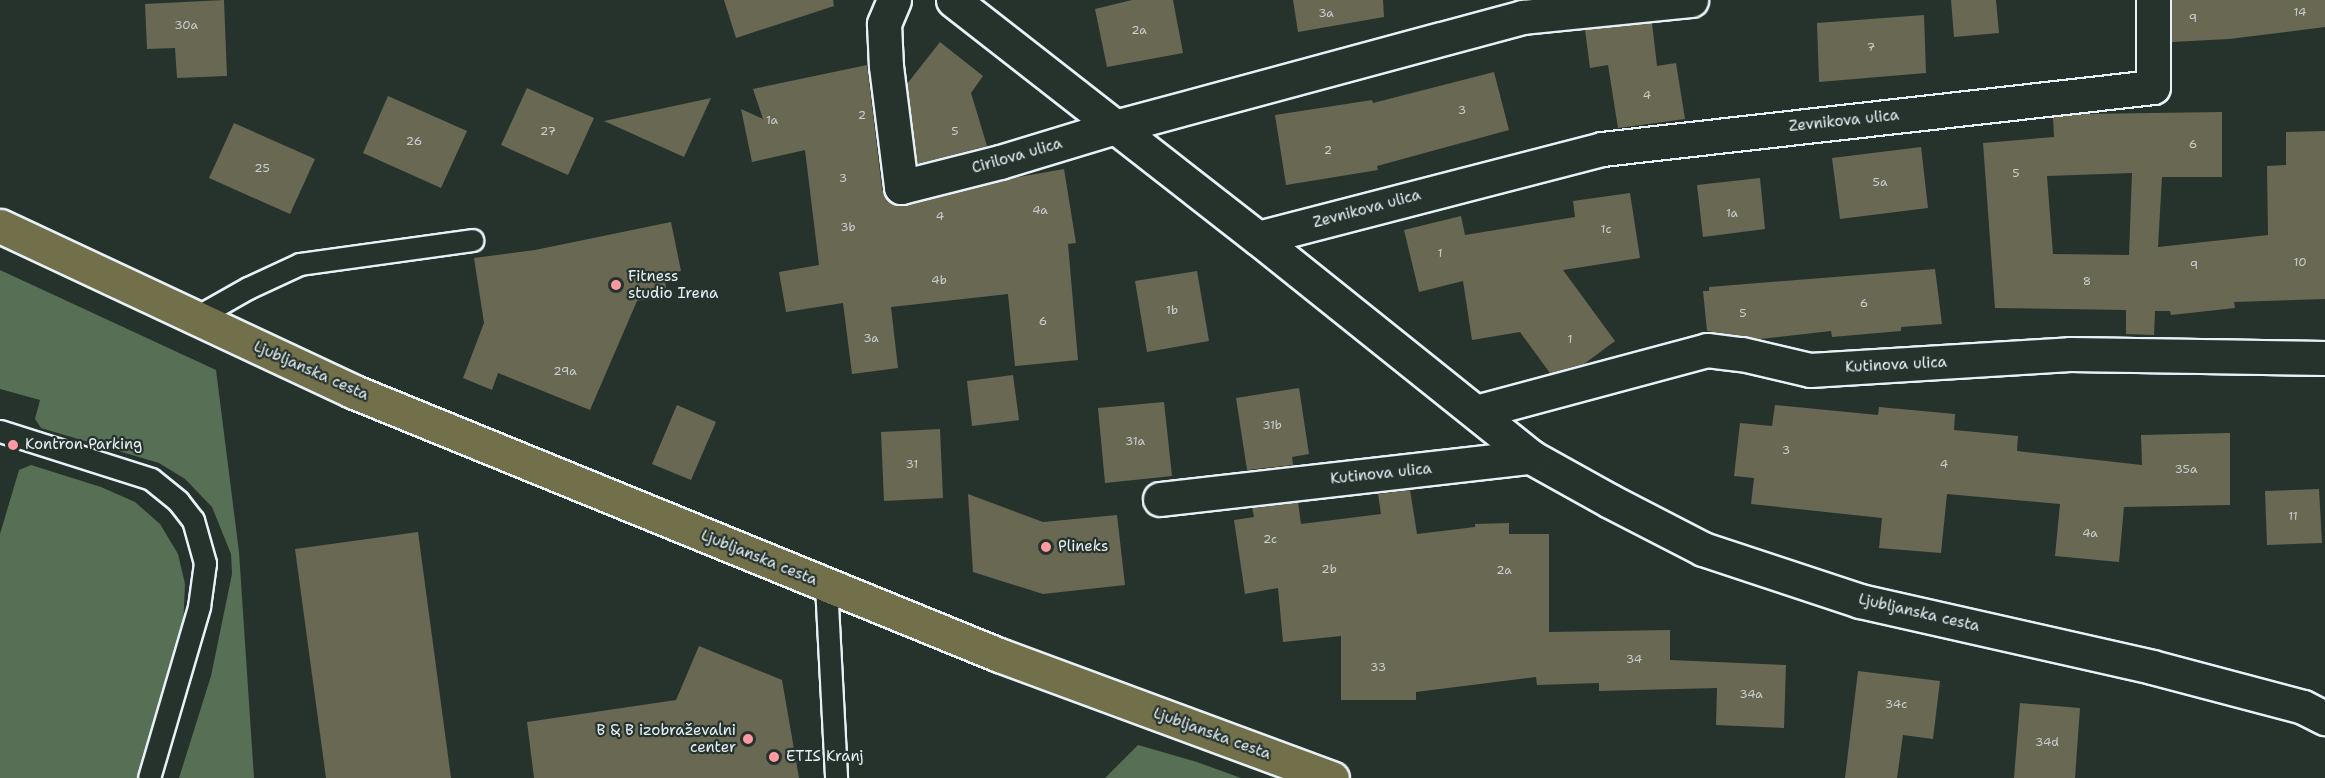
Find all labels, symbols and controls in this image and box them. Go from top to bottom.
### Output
house number: 14 [2294,6,2306,20]
house number: 3a [1318,7,1334,21]
house number: 9 [2189,12,2197,26]
house number: 30a [174,19,198,33]
house number: 2a [1131,24,1147,38]
house number: 7 [1867,41,1875,55]
house number: 4 [1643,89,1651,103]
house number: 3 [1458,104,1466,118]
street label: Zevnikova ulica [1788,106,1900,136]
house number: 2 [858,109,866,123]
house number: 1a [766,114,778,128]
house number: 27 [540,125,556,139]
house number: 5 [951,125,959,139]
house number: 26 [406,135,422,149]
street label: Cirilova ulica [970,135,1064,177]
house number: 6 [2189,138,2197,152]
house number: 2 [1324,144,1332,158]
house number: 25 [254,162,270,176]
house number: 5 [2012,167,2020,181]
house number: 3 [839,172,847,186]
house number: 5a [1873,176,1887,190]
street label: Zevnikova ulica [1311,186,1423,232]
house number: 4a [1032,204,1048,218]
house number: 1a [1726,207,1738,221]
house number: 4 [936,210,944,224]
house number: 3b [840,221,856,235]
house number: 1c [1600,223,1612,237]
house number: 1 [1437,247,1443,261]
house number: 10 [2293,256,2307,270]
house number: 9 [2190,259,2198,273]
place label: Fitness studio Irena [628,267,718,302]
house number: 4b [931,274,947,288]
house number: 8 [2083,275,2091,289]
marker: Fitness studio Irena [609,278,623,292]
house number: 6 [1860,297,1868,311]
house number: 1b [1166,304,1178,318]
house number: 5 [1739,307,1747,321]
house number: 6 [1039,315,1047,329]
house number: 3a [863,332,879,346]
house number: 1 [1567,333,1573,347]
street label: Ljubljanska cesta [251,338,371,404]
street label: Kutinova ulica [1845,353,1947,377]
house number: 29a [553,365,577,379]
house number: 31b [1262,419,1282,433]
house number: 31a [1125,435,1145,449]
place label: Kontron Parking [25,436,142,454]
marker: Kontron Parking [6,438,20,452]
house number: 3 [1782,444,1790,458]
house number: 31 [906,458,918,472]
house number: 4 [1940,458,1948,472]
street label: Kutinova ulica [1329,460,1433,488]
house number: 35a [2175,463,2197,477]
house number: 11 [2288,510,2298,524]
street label: Ljubljanska cesta [698,526,820,590]
house number: 4a [2082,527,2098,541]
house number: 2c [1263,533,1277,547]
place label: Plineks [1058,538,1108,556]
marker: Plineks [1039,540,1053,554]
house number: 2b [1321,563,1337,577]
house number: 2a [1496,564,1512,578]
street label: Ljubljanska cesta [1857,590,1981,636]
house number: 34 [1626,653,1642,667]
house number: 33 [1370,661,1386,675]
house number: 34a [1739,688,1763,702]
house number: 34c [1885,698,1907,712]
street label: Ljubljanska cesta [1151,704,1273,764]
place label: B & B izobraževalni center [597,721,736,756]
marker: B & B izobraževalni center [741,732,755,746]
house number: 34d [2035,736,2059,750]
place label: ETIS Kranj [786,748,864,766]
marker: ETIS Kranj [767,750,781,764]

